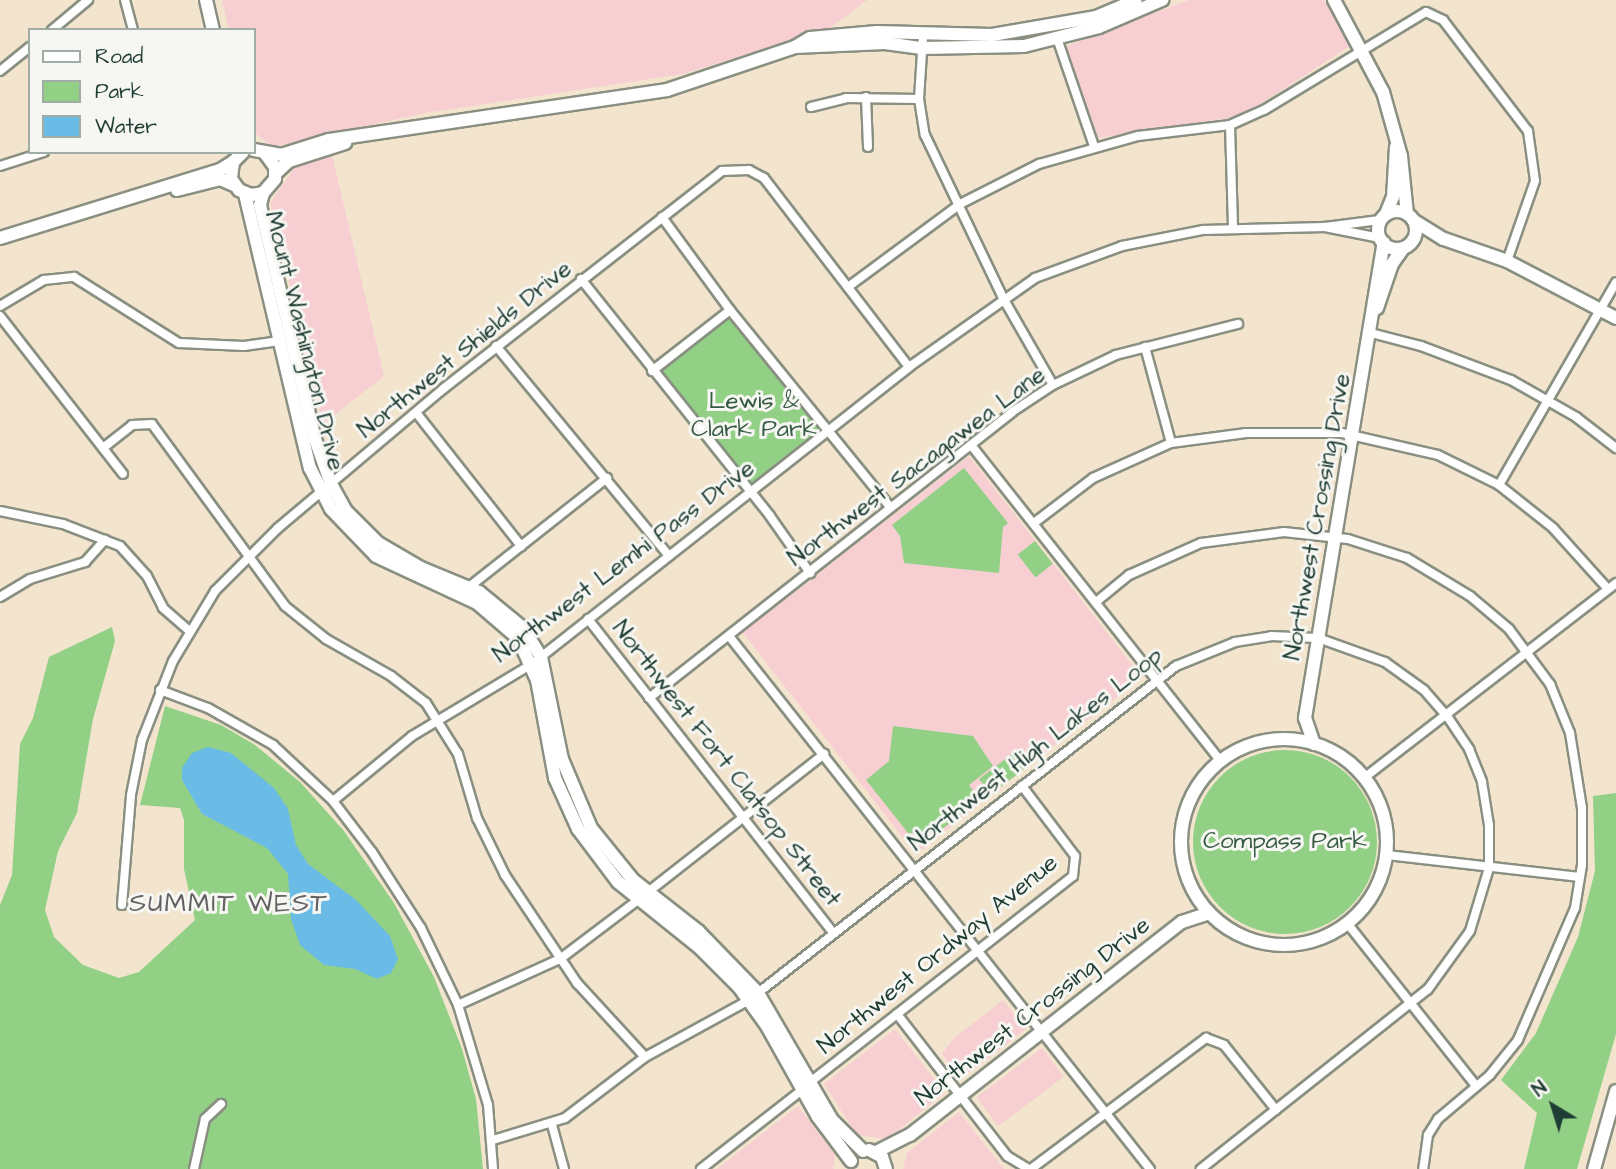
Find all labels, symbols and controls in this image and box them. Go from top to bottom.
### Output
legend [28,28,256,154]
text: Road [95,42,143,71]
text: Park [95,77,144,106]
text: Water [95,112,157,141]
street label: Mount Washington Drive [258,208,350,474]
street label: Northwest Shields Drive [352,255,578,445]
street label: Northwest Sacagawea Lane [783,361,1051,573]
street label: Northwest Crossing Drive [1279,371,1357,663]
park label: Lewis & Clark Park [691,388,817,444]
street label: Northwest Lemhi Pass Drive [488,454,760,670]
street label: Northwest Fort Clatsop Street [605,615,847,913]
street label: Northwest High Lakes Loop [903,642,1169,858]
park label: Compass Park [1203,828,1367,856]
street label: Northwest Ordway Avenue [812,849,1064,1061]
district label: SUMMIT WEST [131,888,327,920]
street label: Northwest Crossing Drive [910,911,1156,1113]
north arrow [1518,1071,1588,1141]
text: N [1527,1075,1553,1103]

